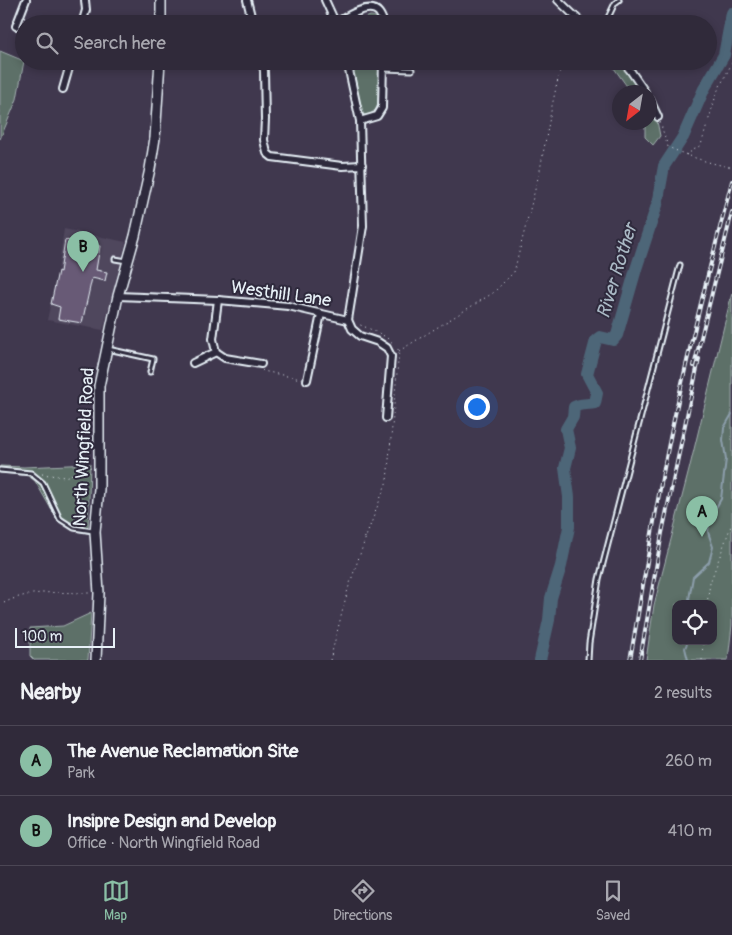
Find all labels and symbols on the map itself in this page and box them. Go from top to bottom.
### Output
north arrow [612,85,657,130]
water label: River Rother [591,219,643,321]
pin: B [67,231,99,272]
street label: Westhill Lane [229,276,333,312]
street label: North Wingfield Road [68,367,100,527]
your location [464,394,490,420]
pin: A [686,496,718,537]
scale bar [15,625,115,648]

